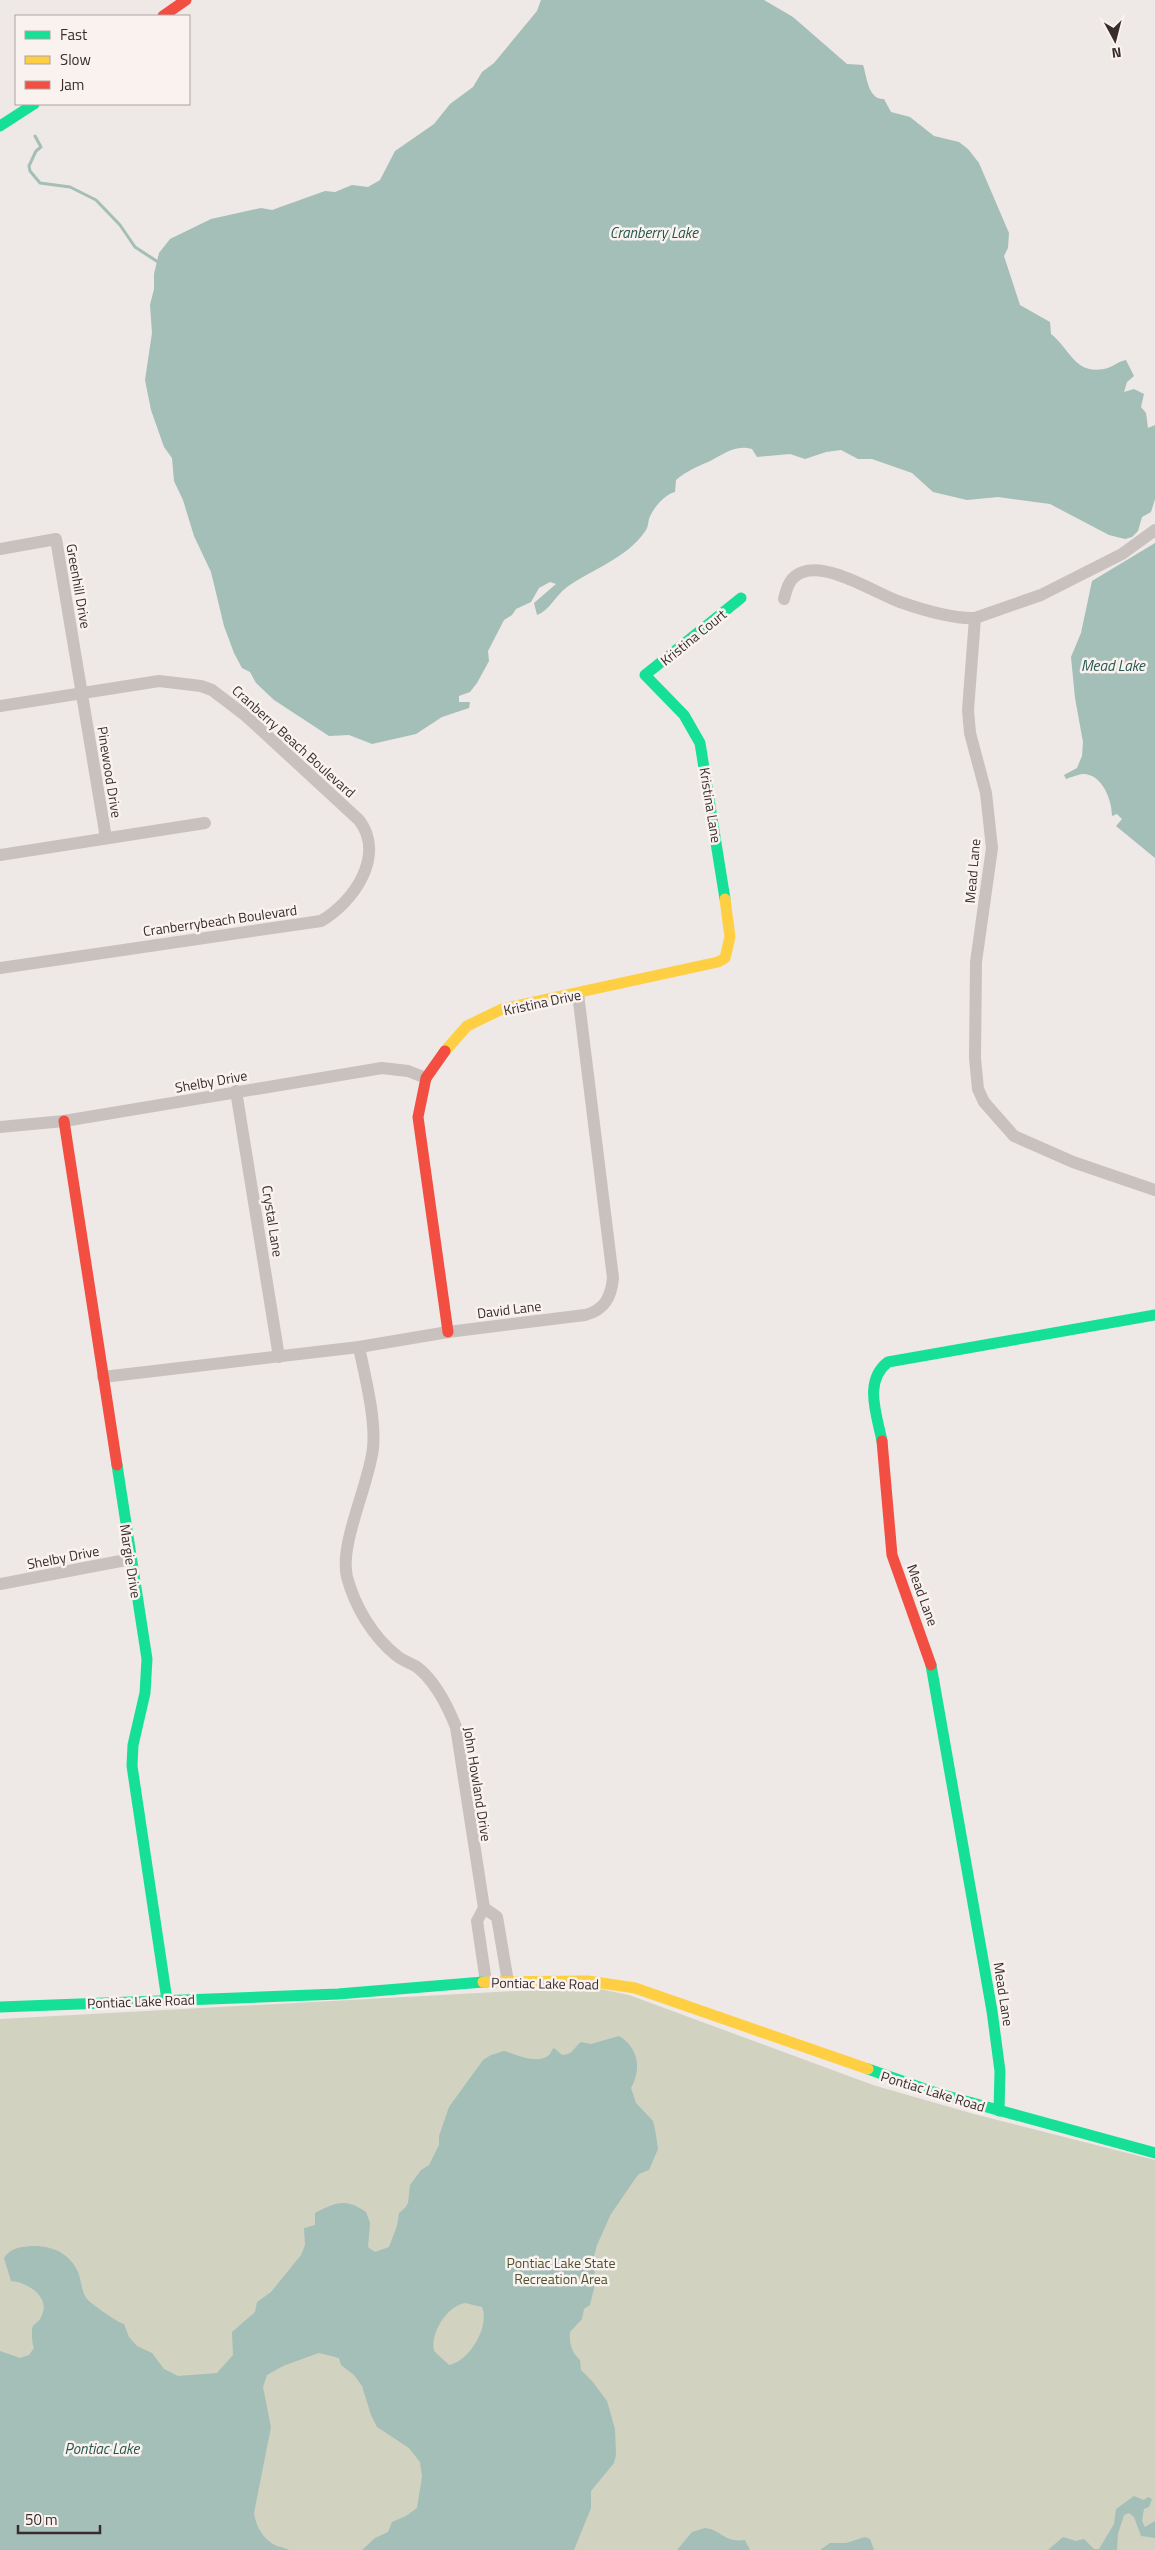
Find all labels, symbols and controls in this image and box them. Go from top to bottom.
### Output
legend [15,15,190,105]
north arrow [1090,15,1140,65]
text: Fast [60,23,88,46]
text: N [1111,42,1123,64]
text: Slow [60,48,91,71]
text: Jam [60,73,84,96]
water label: Cranberry Lake [610,221,699,244]
street label: Greenhill Drive [61,542,97,630]
street label: Kristina Court [655,604,731,670]
water label: Mead Lake [1081,654,1146,677]
street label: Cranberry Beach Boulevard [228,680,360,802]
street label: Pinewood Drive [92,725,128,819]
street label: Kristina Lane [695,766,727,844]
street label: Mead Lane [959,838,985,904]
street label: Cranberrybeach Boulevard [142,899,298,941]
street label: Kristina Drive [501,984,583,1020]
street label: Shelby Drive [173,1064,249,1098]
street label: Crystal Lane [257,1184,289,1258]
street label: David Lane [476,1295,542,1323]
street label: Margie Drive [115,1523,147,1599]
street label: Shelby Drive [25,1540,101,1574]
street label: Mead Lane [902,1561,944,1629]
street label: John Howland Drive [459,1725,497,1843]
street label: Mead Lane [989,1960,1019,2028]
street label: Pontiac Lake Road [491,1972,599,1994]
street label: Pontiac Lake Road [87,1989,195,2013]
street label: Pontiac Lake Road [878,2065,988,2117]
park label: Pontiac Lake State Recreation Area [506,2252,616,2289]
water label: Pontiac Lake [64,2437,141,2460]
scale bar [18,2502,100,2534]
text: 50 m [25,2508,58,2531]

